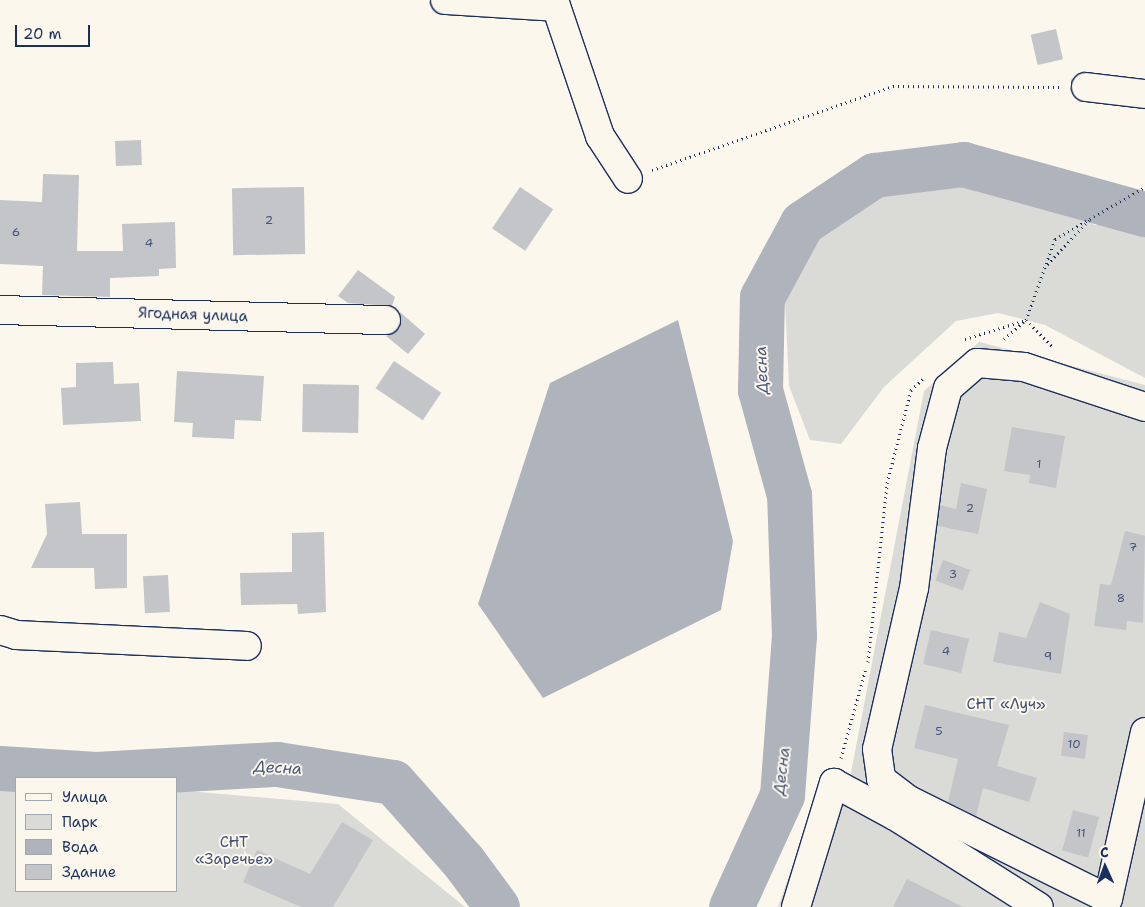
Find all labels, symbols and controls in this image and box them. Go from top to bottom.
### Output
scale bar [18,15,92,47]
text: 20 m [23,24,62,44]
house number: 2 [265,214,273,228]
house number: 6 [12,226,20,240]
house number: 4 [145,237,153,251]
street label: Ягодная улица [138,304,248,326]
water label: Десна [752,346,772,394]
house number: 1 [1036,458,1042,472]
house number: 2 [966,502,974,516]
house number: 7 [1129,541,1137,555]
house number: 3 [949,568,957,582]
house number: 8 [1117,592,1125,606]
house number: 4 [942,645,950,659]
house number: 9 [1044,650,1052,664]
park label: СНТ «Луч» [967,696,1045,714]
house number: 5 [935,725,943,739]
house number: 10 [1067,738,1081,752]
water label: Десна [770,746,794,796]
water label: Десна [254,757,302,779]
legend [15,777,178,892]
text: Улица [62,787,107,807]
text: Парк [62,812,98,832]
house number: 11 [1076,827,1086,841]
park label: СНТ «Заречье» [195,833,273,868]
text: Вода [62,837,98,857]
north arrow [1080,842,1130,892]
text: С [1100,843,1109,861]
text: Здание [62,862,116,882]

